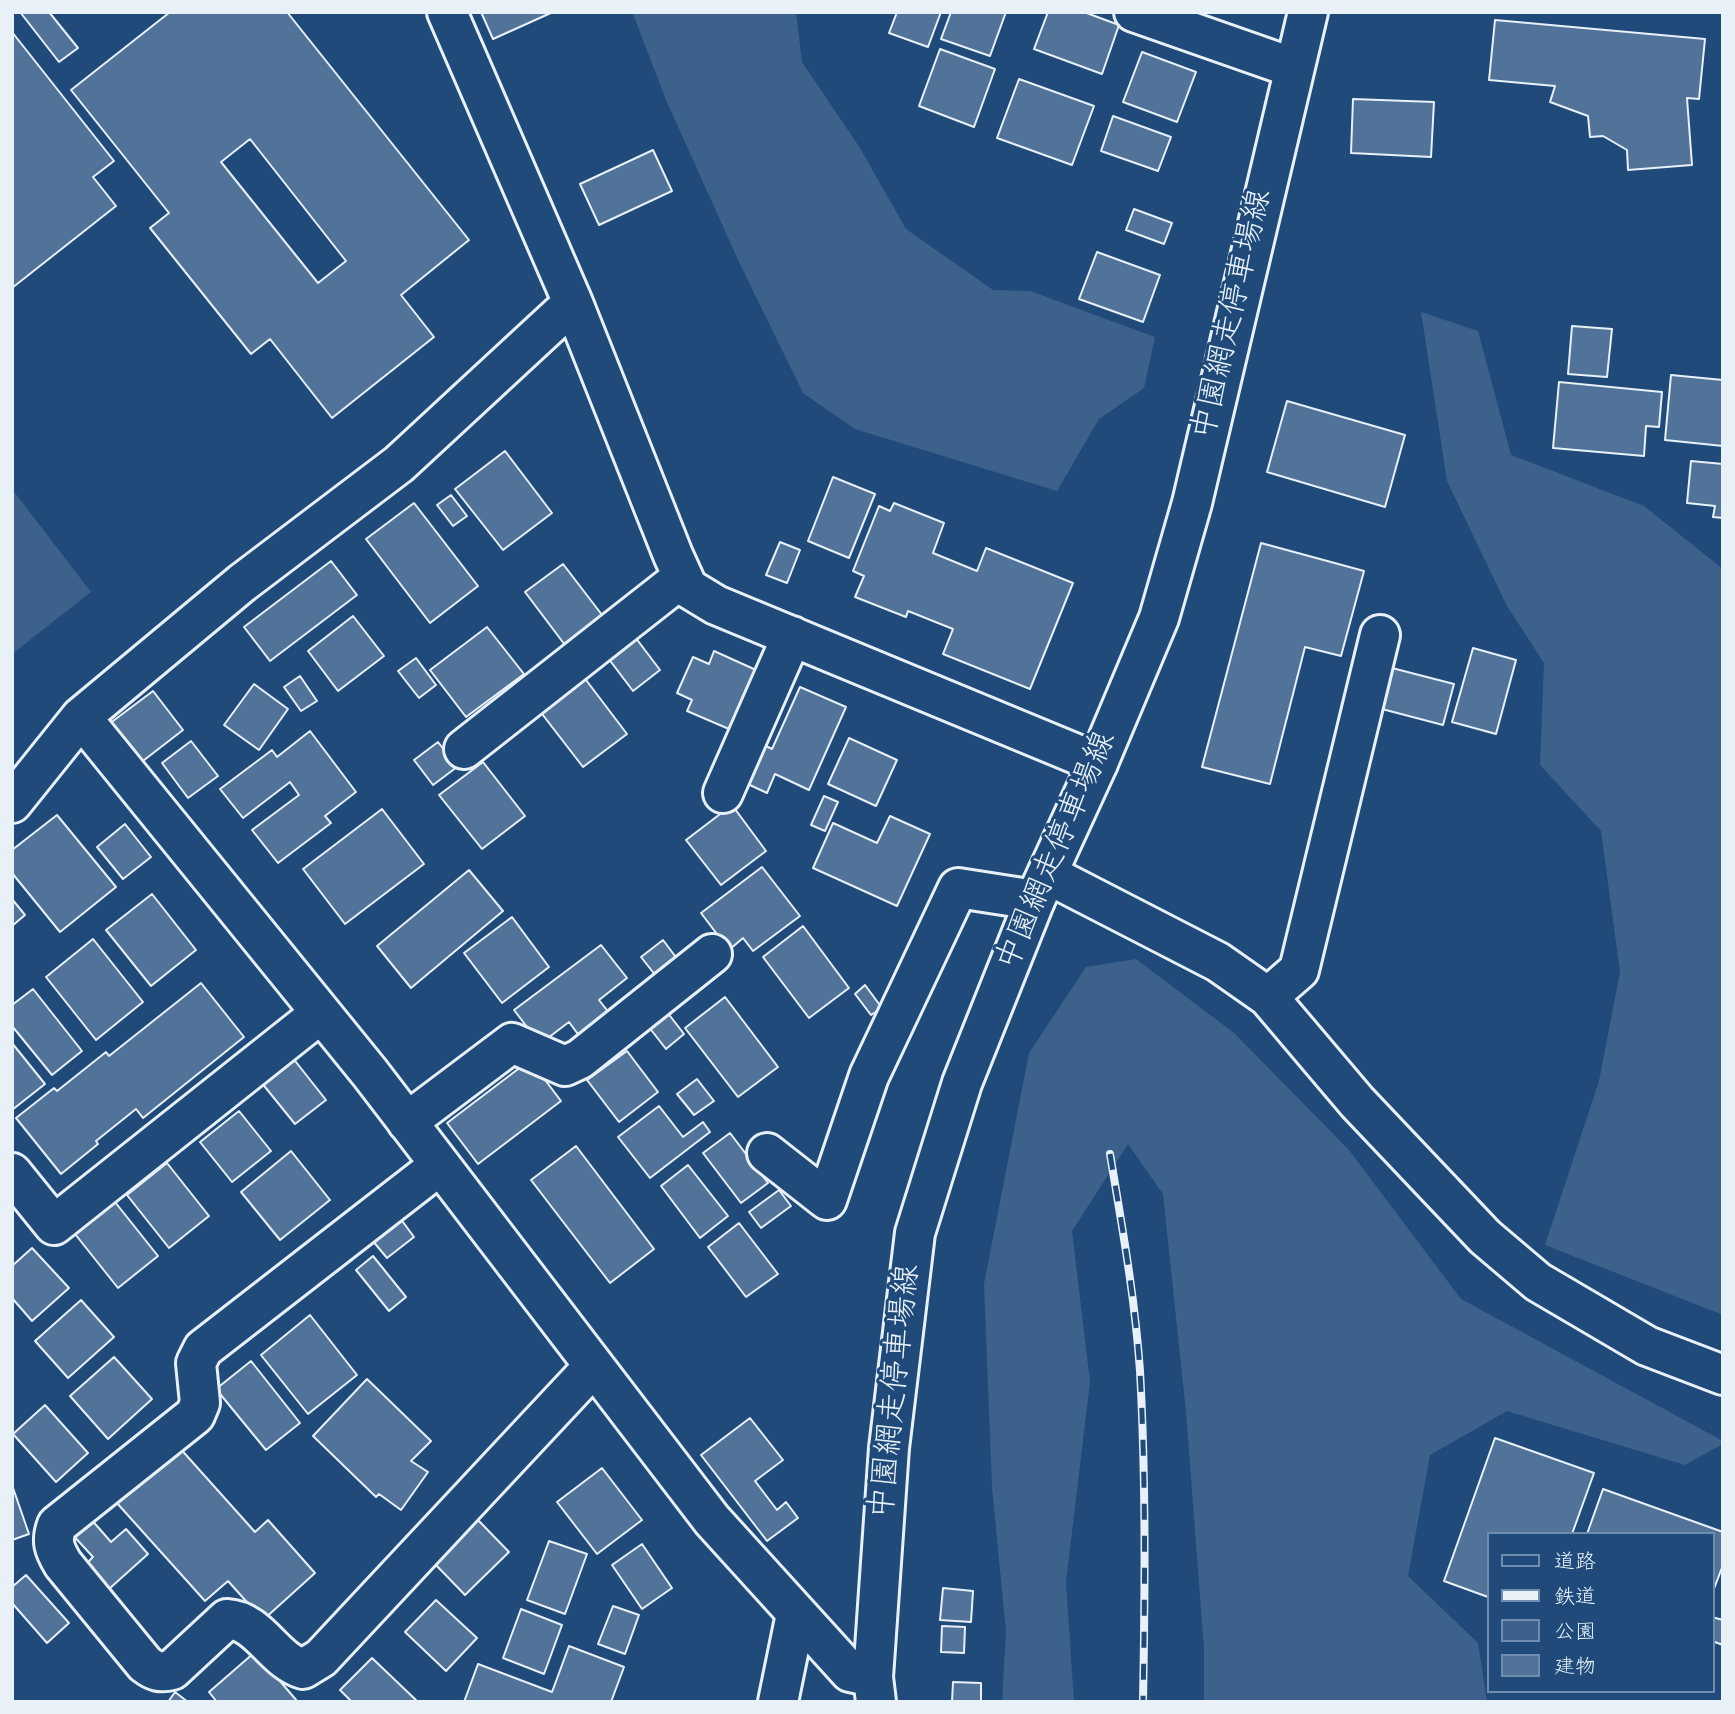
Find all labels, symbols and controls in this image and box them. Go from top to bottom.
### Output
street label: 中園網走停車場線 [1187,186,1283,444]
street label: 中園網走停車場線 [991,727,1127,977]
street label: 中園網走停車場線 [866,1263,930,1521]
legend [1486,1532,1714,1693]
text: 道路 [1554,1548,1596,1578]
text: 鉄道 [1554,1583,1596,1613]
text: 公園 [1554,1618,1596,1648]
text: 建物 [1554,1653,1596,1683]

